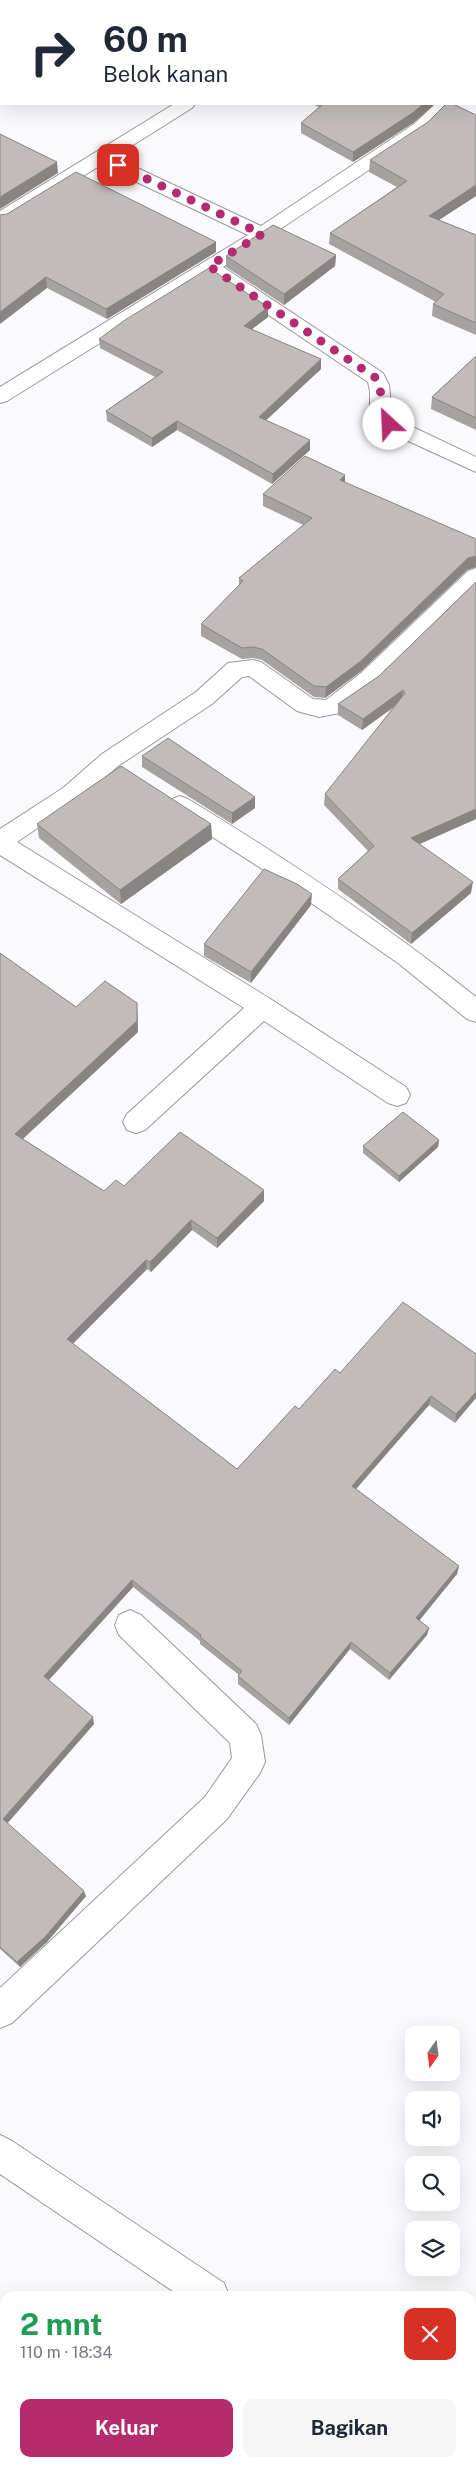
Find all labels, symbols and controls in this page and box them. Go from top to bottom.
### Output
text: 60 m [103,19,188,60]
icon: right [20,20,85,85]
text: Belok kanan [103,61,228,87]
pin [97,144,139,186]
icon: arrive [104,151,132,179]
position arrow [362,397,414,449]
north arrow [405,2026,460,2081]
map controls [405,2026,460,2276]
button: sound [405,2091,460,2146]
button: search [405,2156,460,2211]
button: layers [405,2221,460,2276]
text: 2 mnt [20,2306,102,2342]
button: close [404,2308,456,2360]
text: 110 m · 18:34 [20,2343,112,2362]
button: Keluar [20,2399,233,2457]
button: Bagikan [243,2399,456,2457]

